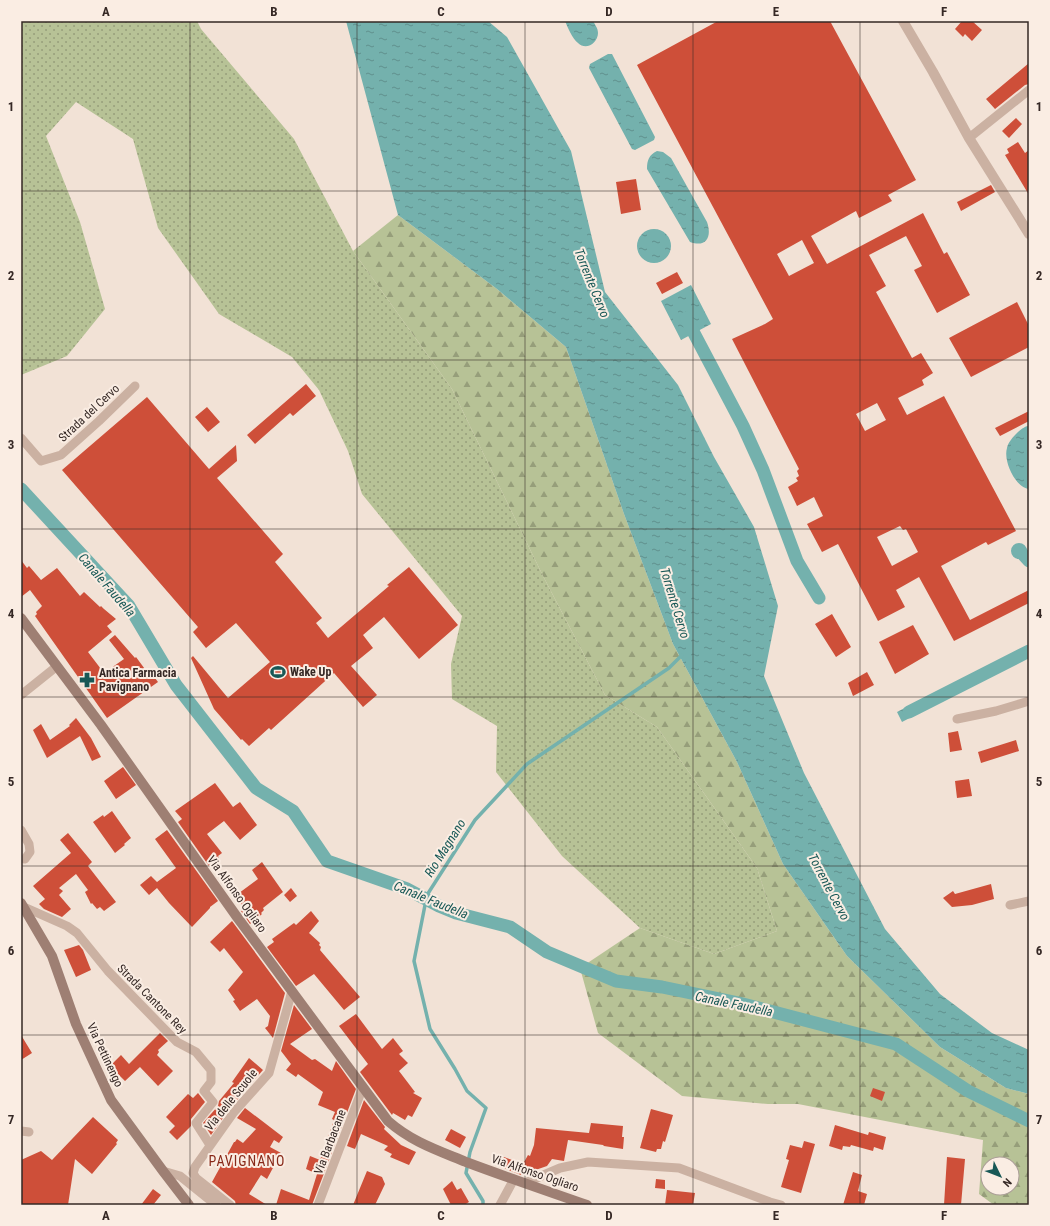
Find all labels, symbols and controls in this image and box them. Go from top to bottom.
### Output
text: A [102,4,110,19]
text: B [270,4,278,19]
text: C [437,4,445,19]
text: D [605,4,613,19]
text: E [773,4,780,19]
text: F [941,4,947,19]
text: 1 [8,99,14,114]
text: 1 [1036,99,1042,114]
water label: Torrente Cervo [571,246,613,320]
text: 2 [8,268,15,283]
text: 2 [1036,268,1043,283]
street label: Strada del Cervo [56,381,122,445]
text: 3 [8,437,14,452]
text: 3 [1036,437,1042,452]
water label: Canale Faudella [75,550,139,620]
water label: Torrente Cervo [657,566,693,640]
text: 4 [8,606,15,621]
text: 4 [1036,606,1043,621]
sports icon: Wake Up [269,663,287,681]
place label: Wake Up [290,665,331,679]
place label: Antica Farmacia Pavignano [99,666,177,694]
pharmacy icon: Antica Farmacia Pavignano [78,671,96,689]
text: 5 [8,774,15,789]
text: 5 [1036,774,1043,789]
water label: Rio Magnano [421,816,469,880]
water label: Torrente Cervo [805,851,853,923]
street label: Via Alfonso Ogliaro [204,853,270,935]
water label: Canale Faudella [392,878,470,922]
text: 6 [8,943,15,958]
text: 6 [1036,943,1043,958]
street label: Strada Cantone Rey [114,961,190,1037]
water label: Canale Faudella [694,988,774,1020]
street label: Via Pettinengo [84,1021,126,1089]
street label: Via delle Scuole [202,1066,260,1134]
street label: Via Barbacane [311,1107,349,1176]
text: 7 [8,1112,15,1127]
text: 7 [1036,1112,1043,1127]
street label: Via Alfonso Ogliaro [489,1151,581,1195]
district label: PAVIGNANO [209,1153,285,1169]
north arrow [980,1156,1020,1196]
text: N [1000,1176,1014,1190]
text: A [102,1208,110,1223]
text: B [270,1208,278,1223]
text: C [437,1208,445,1223]
text: D [605,1208,613,1223]
text: E [773,1208,780,1223]
text: F [941,1208,947,1223]

